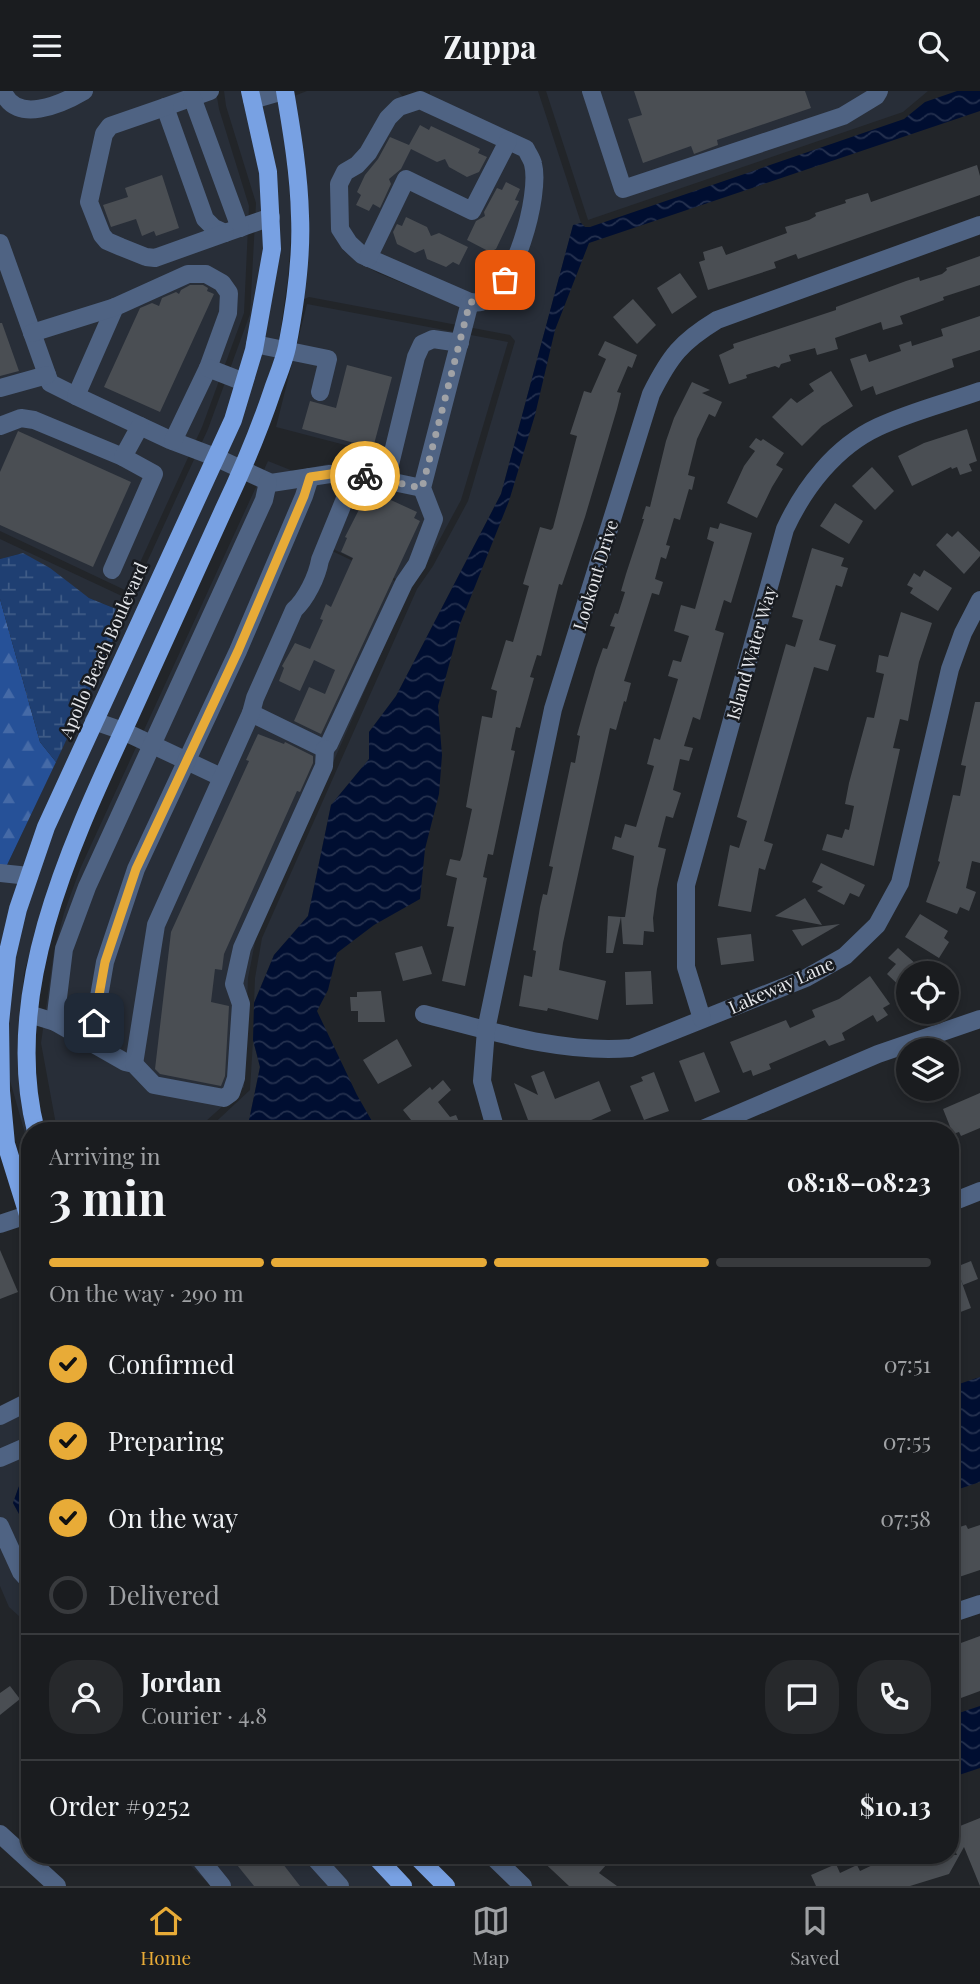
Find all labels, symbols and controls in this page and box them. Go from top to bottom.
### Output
text: Zuppa [443,24,537,67]
icon: menu [28,27,66,65]
icon: search [914,27,952,65]
pin [475,250,535,310]
icon: bag [486,261,524,299]
courier [330,441,400,511]
icon: bike [346,457,384,495]
street label: Lookout Drive [567,517,623,633]
street label: Apollo Beach Boulevard [53,558,153,743]
street label: Island Water Way [720,583,782,723]
street label: Lakeway Lane [724,951,838,1019]
map controls [896,961,959,1101]
button: locate [896,961,959,1024]
pin [64,993,124,1053]
icon: home [75,1004,113,1042]
button: layers [896,1038,959,1101]
text: Arriving in [49,1140,161,1171]
text: 08:18–08:23 [787,1164,931,1199]
text: 3 min [49,1166,166,1228]
text: On the way · 290 m [49,1277,244,1308]
icon: check [49,1345,87,1383]
text: Confirmed [108,1346,235,1381]
text: 07:51 [884,1348,931,1379]
icon: check [49,1422,87,1460]
text: Preparing [108,1423,224,1458]
text: 07:55 [883,1425,931,1456]
icon: check [49,1499,87,1537]
text: On the way [108,1500,238,1535]
text: 07:58 [880,1502,931,1533]
text: Delivered [108,1577,220,1612]
button: person [49,1660,123,1734]
button: chat [765,1660,839,1734]
button: phone [857,1660,931,1734]
text: Jordan [141,1664,221,1699]
text: Courier · 4.8 [141,1699,267,1730]
text: Order #9252 [49,1788,191,1823]
text: $10.13 [860,1788,931,1823]
tab: Home [140,1902,191,1970]
tab: Map [472,1902,510,1970]
tab: Saved [790,1902,840,1970]

